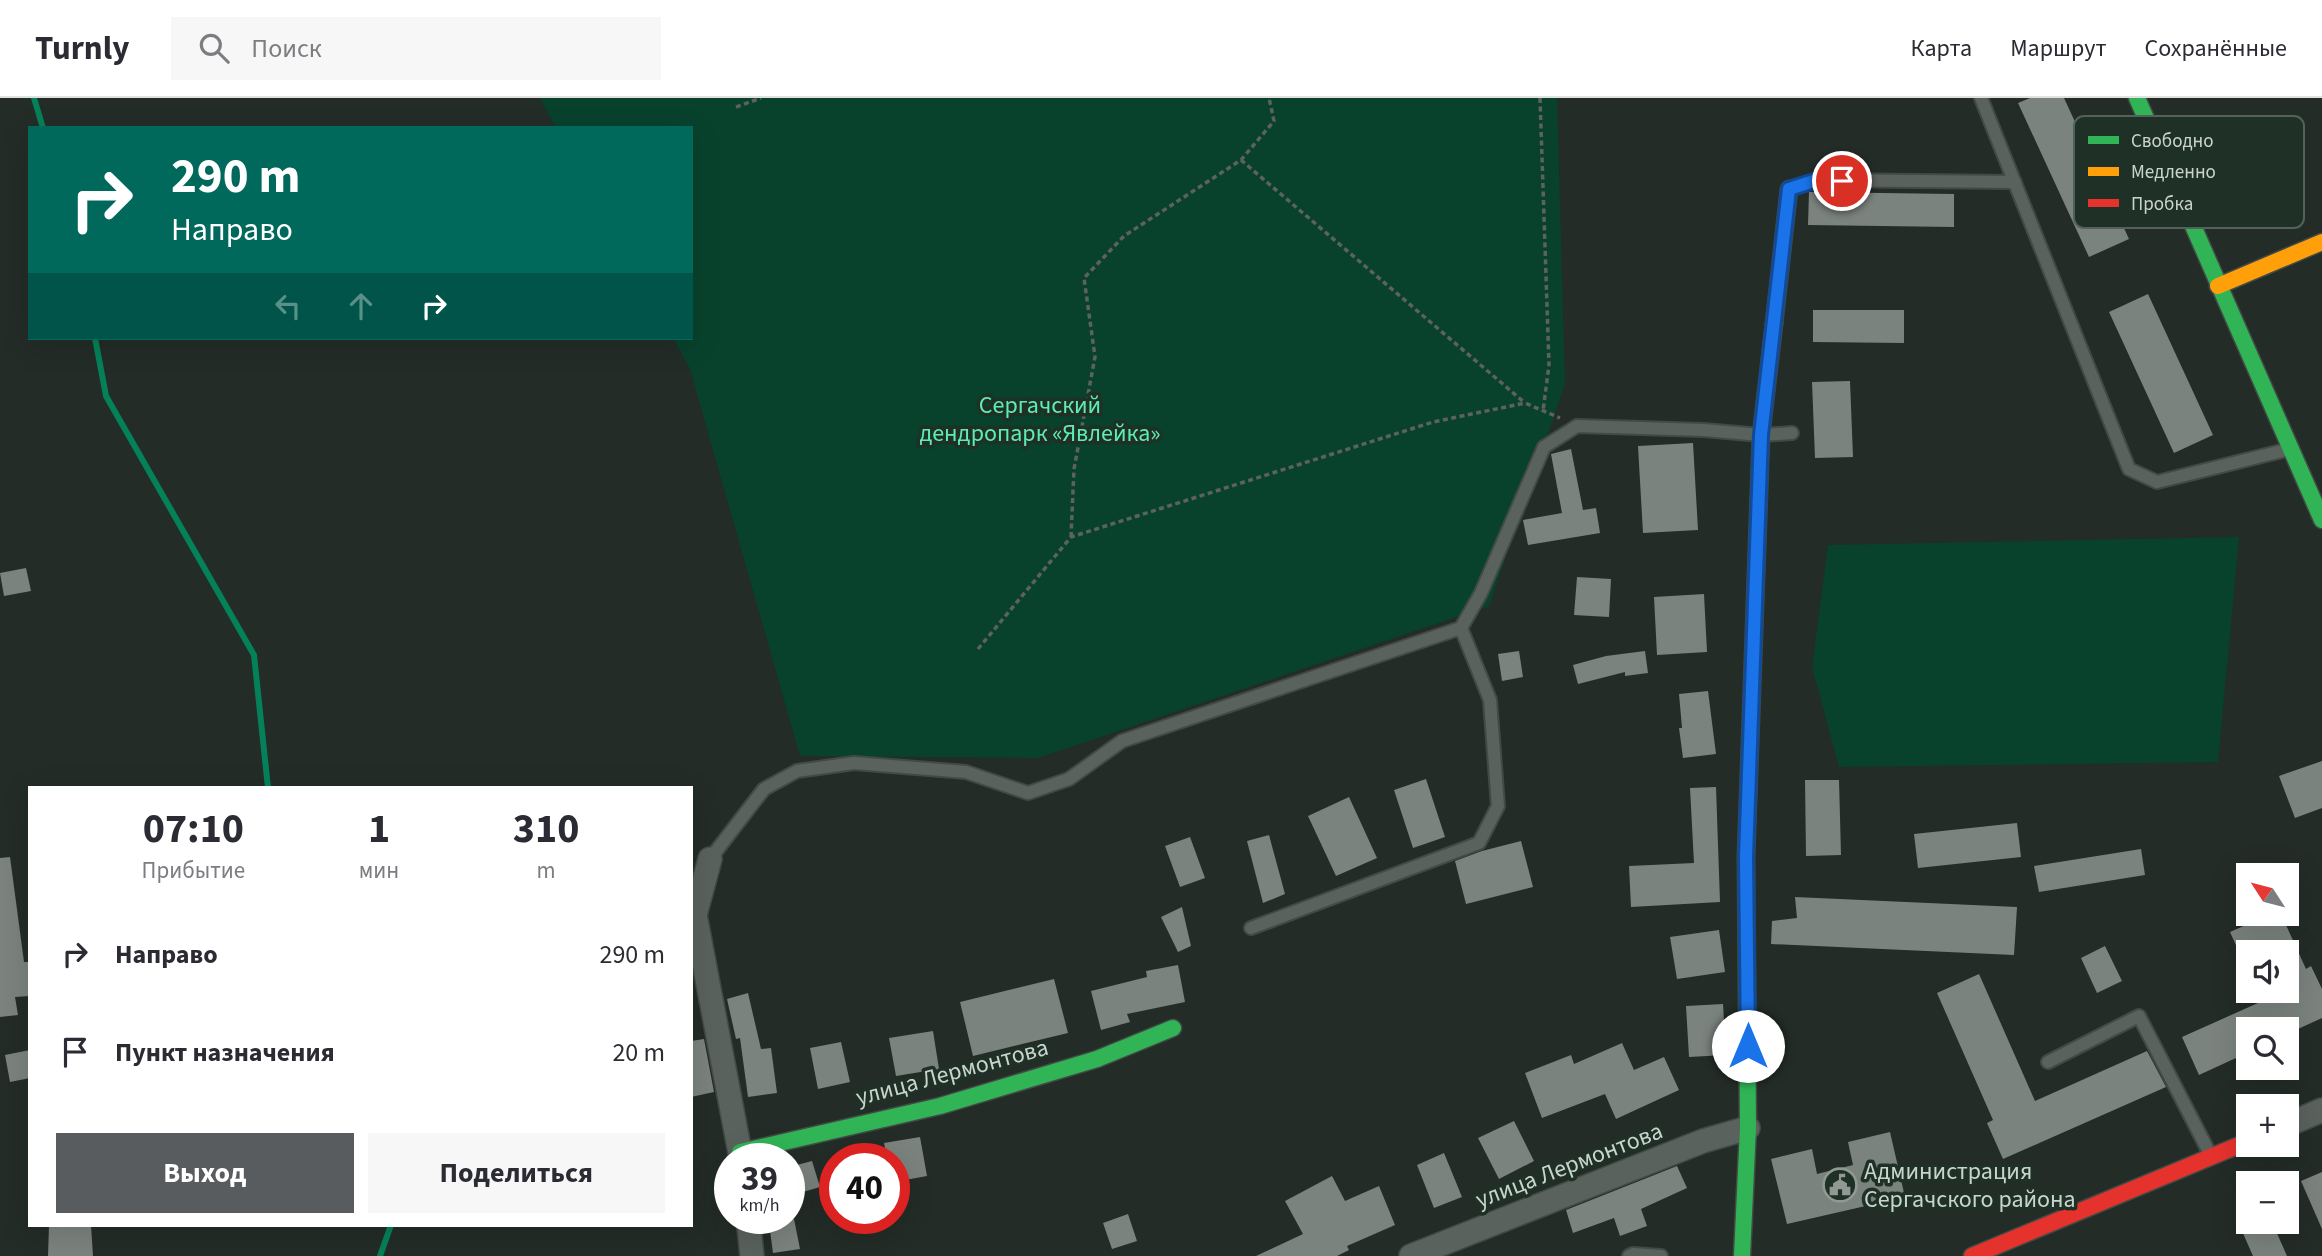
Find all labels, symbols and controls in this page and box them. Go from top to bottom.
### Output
search box [171,17,661,80]
text: Turnly [35,25,129,72]
icon: search [195,29,233,67]
text: Поиск [251,30,322,67]
text: Карта [1911,31,1972,66]
text: Маршрут [2010,31,2106,66]
text: Сохранённые [2144,31,2287,66]
legend [2074,116,2304,228]
text: Свободно [2131,128,2214,155]
text: 290 m [171,142,300,212]
pin [1812,151,1872,211]
icon: right [56,154,147,245]
text: Медленно [2131,159,2216,186]
icon: arrive [1823,162,1861,200]
text: Пробка [2131,191,2193,218]
text: Направо [171,207,293,253]
icon: left [269,287,307,325]
icon: ahead [342,287,380,325]
icon: right [415,287,453,325]
park label: Сергачский дендропарк «Явлейка» [919,388,1161,451]
text: 07:10 [143,799,244,859]
text: 1 [368,799,390,859]
text: 310 [513,799,579,859]
text: Прибытие [142,854,245,887]
text: мин [359,854,399,887]
text: m [537,854,556,887]
north arrow [2236,863,2300,926]
map controls [2236,863,2299,1234]
icon: right [56,935,94,973]
text: Направо [115,936,218,973]
text: 290 m [599,936,665,973]
button: sound [2236,940,2299,1003]
position arrow [1711,1009,1785,1083]
button: search [2236,1017,2299,1080]
street label: улица Лермонтова [852,1030,1052,1115]
icon: arrive [56,1033,94,1071]
text: Пункт назначения [115,1034,335,1071]
text: 20 m [612,1034,665,1071]
button: + [2236,1094,2299,1157]
street label: улица Лермонтова [1471,1114,1668,1217]
button: Выход [56,1133,354,1213]
button: Поделиться [368,1133,665,1213]
speed limit sign: 40 [819,1143,910,1234]
text: 39 [741,1154,778,1204]
place label: Администрация Сергачского района [1864,1154,2076,1217]
public building icon: Администрация Сергачского района [1821,1166,1859,1204]
button: − [2236,1171,2299,1234]
text: km/h [740,1193,779,1218]

